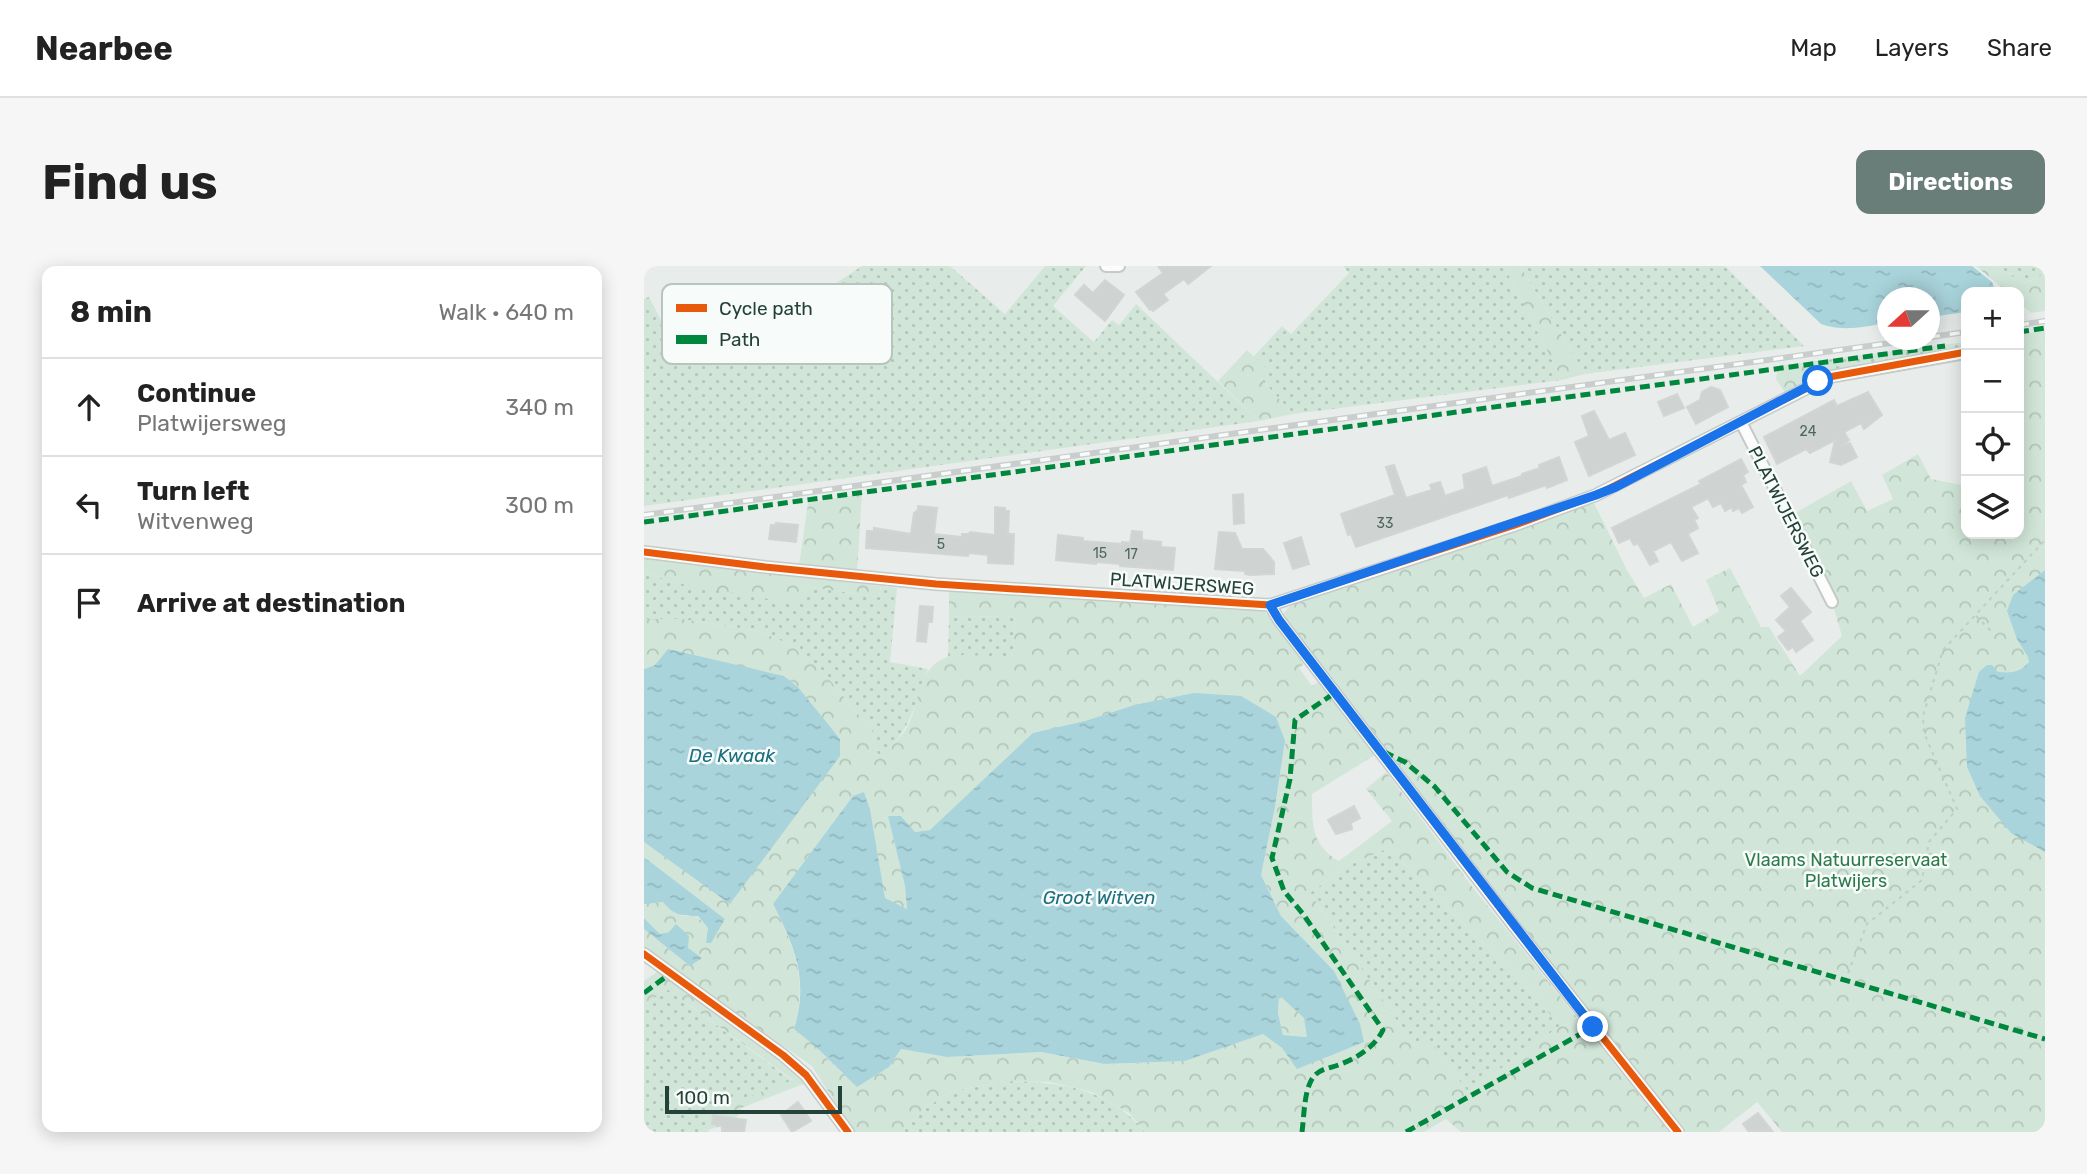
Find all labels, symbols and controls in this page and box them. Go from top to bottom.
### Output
text: Nearbee [35,29,173,68]
text: Map [1790,34,1837,62]
text: Layers [1875,34,1949,62]
text: Share [1987,34,2052,62]
button: Directions [1856,150,2045,214]
text: Find us [42,153,218,211]
legend [662,284,892,364]
north arrow [1877,287,1940,350]
map controls [1961,287,2024,539]
button: + [1961,287,2024,350]
text: 8 min [70,294,152,330]
text: Cycle path [719,297,813,320]
text: Walk · 640 m [438,298,574,326]
text: Path [719,328,760,351]
button: − [1961,350,2024,413]
route start [1802,365,1833,396]
text: Continue [137,378,256,409]
icon: ahead [70,388,108,426]
text: 340 m [505,393,574,421]
text: Platwijersweg [137,409,287,437]
button: locate [1961,413,2024,476]
house number: 24 [1800,423,1817,440]
street label: PLATWIJERSWEG [1743,443,1829,581]
text: Turn left [137,476,249,507]
button: layers [1961,476,2024,539]
icon: left [70,486,108,524]
text: 300 m [505,491,574,519]
text: Witvenweg [137,507,254,535]
house number: 33 [1377,515,1393,532]
house number: 5 [937,536,945,553]
house number: 15 [1093,545,1107,562]
house number: 17 [1124,546,1138,563]
street label: PLATWIJERSWEG [1109,568,1255,600]
icon: arrive [70,584,108,622]
text: Arrive at destination [137,588,405,619]
water label: De Kwaak [689,744,775,767]
park label: Vlaams Natuurreservaat Platwijers [1745,849,1947,892]
water label: Groot Witven [1043,886,1155,909]
route end [1577,1011,1608,1042]
scale bar [665,1083,842,1115]
text: 100 m [676,1086,730,1109]

